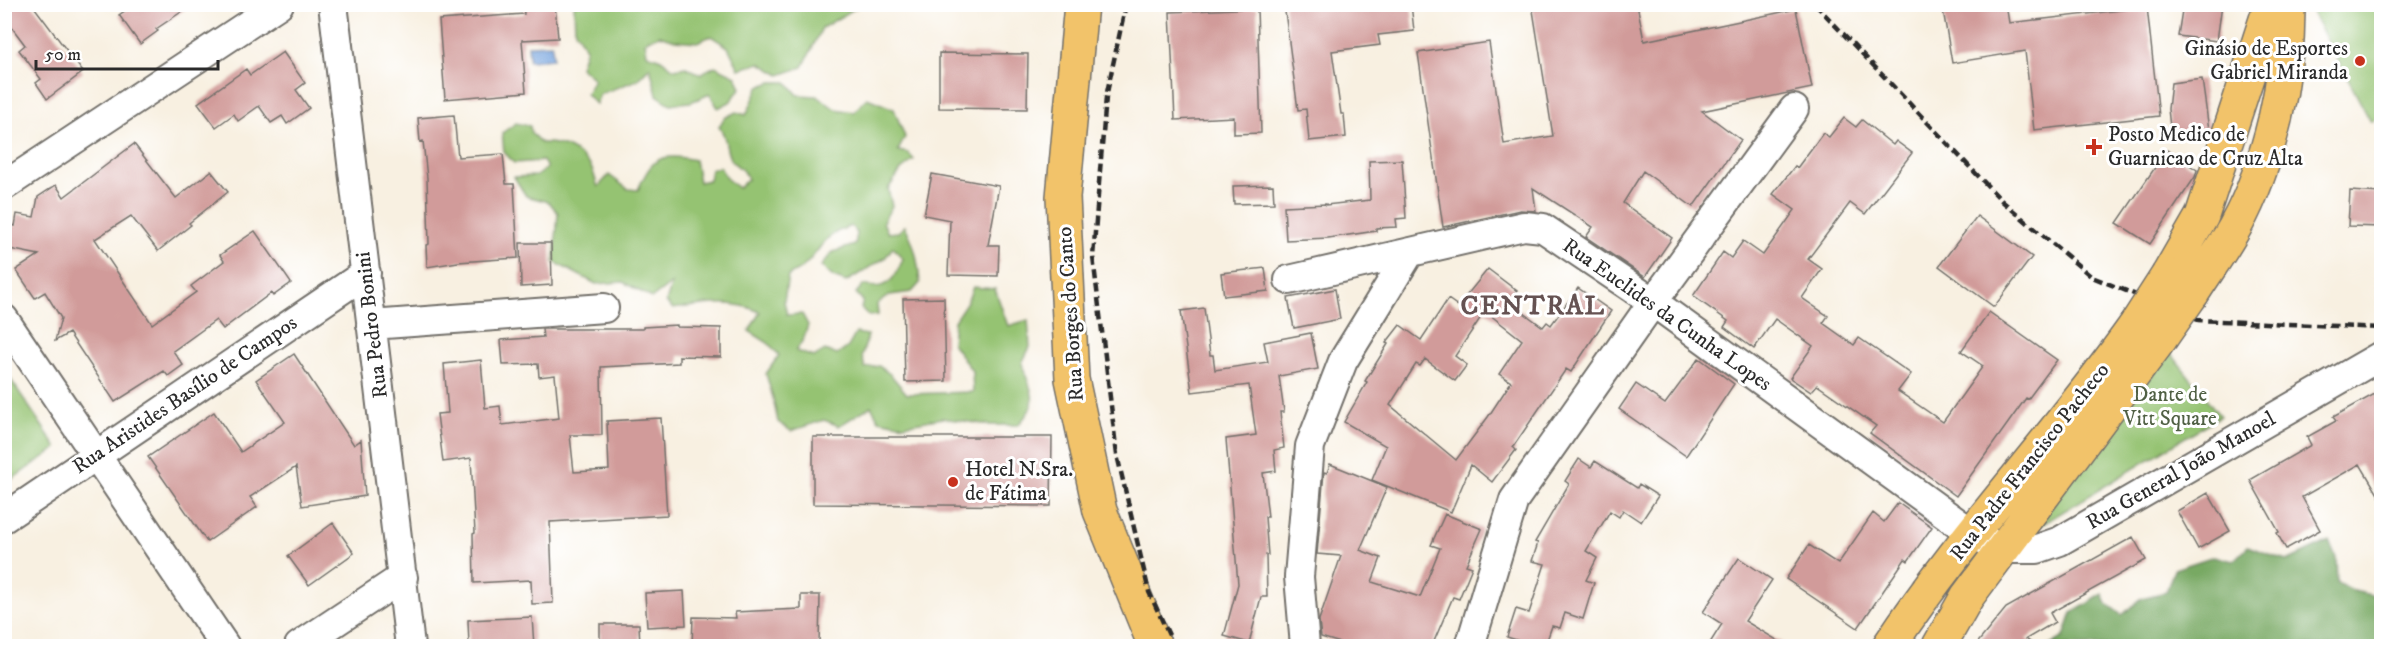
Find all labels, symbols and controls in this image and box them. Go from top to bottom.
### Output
scale bar [36,33,218,71]
place label: Ginásio de Esportes Gabriel Miranda [2184,36,2348,86]
text: 50 m [45,44,81,66]
marker: Ginásio de Esportes Gabriel Miranda [2353,54,2367,68]
place label: Posto Medico de Guarnicao de Cruz Alta [2108,122,2303,172]
marker: Posto Medico de Guarnicao de Cruz Alta [2085,138,2103,156]
street label: Rua Borges do Canto [1052,226,1090,402]
street label: Rua Euclides da Cunha Lopes [1558,233,1776,397]
street label: Rua Pedro Bonini [350,250,394,400]
district label: CENTRAL [1461,289,1605,323]
street label: Rua Aristides Basílio de Campos [68,310,302,480]
street label: Rua Padre Francisco Pacheco [1945,358,2115,566]
park label: Dante de Vitt Square [2122,382,2217,432]
street label: Rua General João Manoel [2082,406,2281,536]
place label: Hotel N.Sra. de Fátima [965,457,1073,507]
marker: Hotel N.Sra. de Fátima [946,475,960,489]

